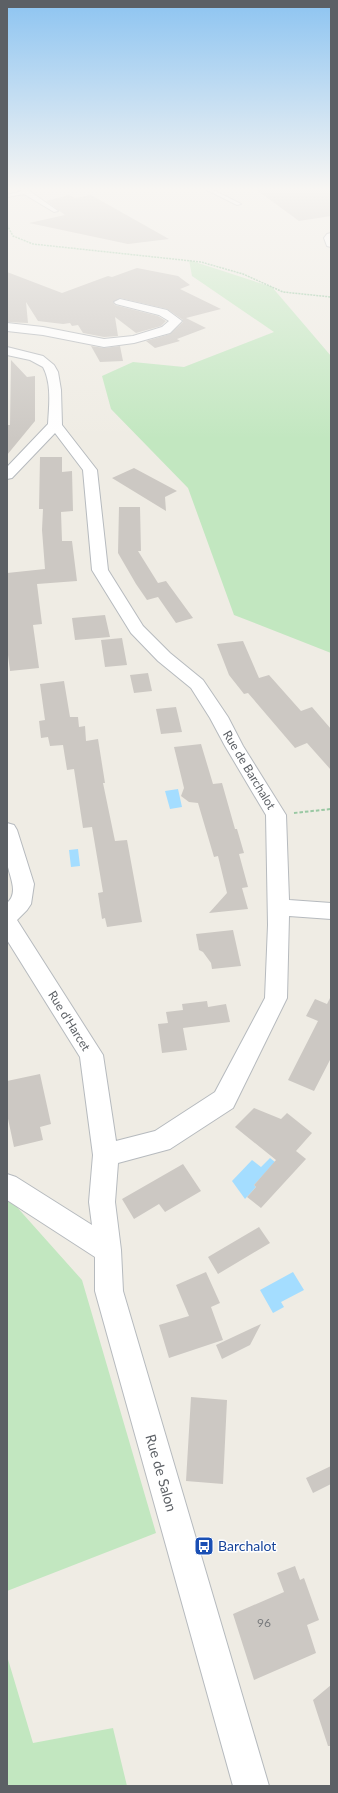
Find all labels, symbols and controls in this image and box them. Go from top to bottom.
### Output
street label: Rue de Barchalot [220,728,279,813]
street label: Rue d'Harcet [45,988,94,1054]
street label: Rue de Salon [142,1432,181,1513]
bus stop icon: Barchalot [193,1535,215,1557]
place label: Barchalot [218,1537,276,1554]
house number: 96 [257,1615,271,1630]

